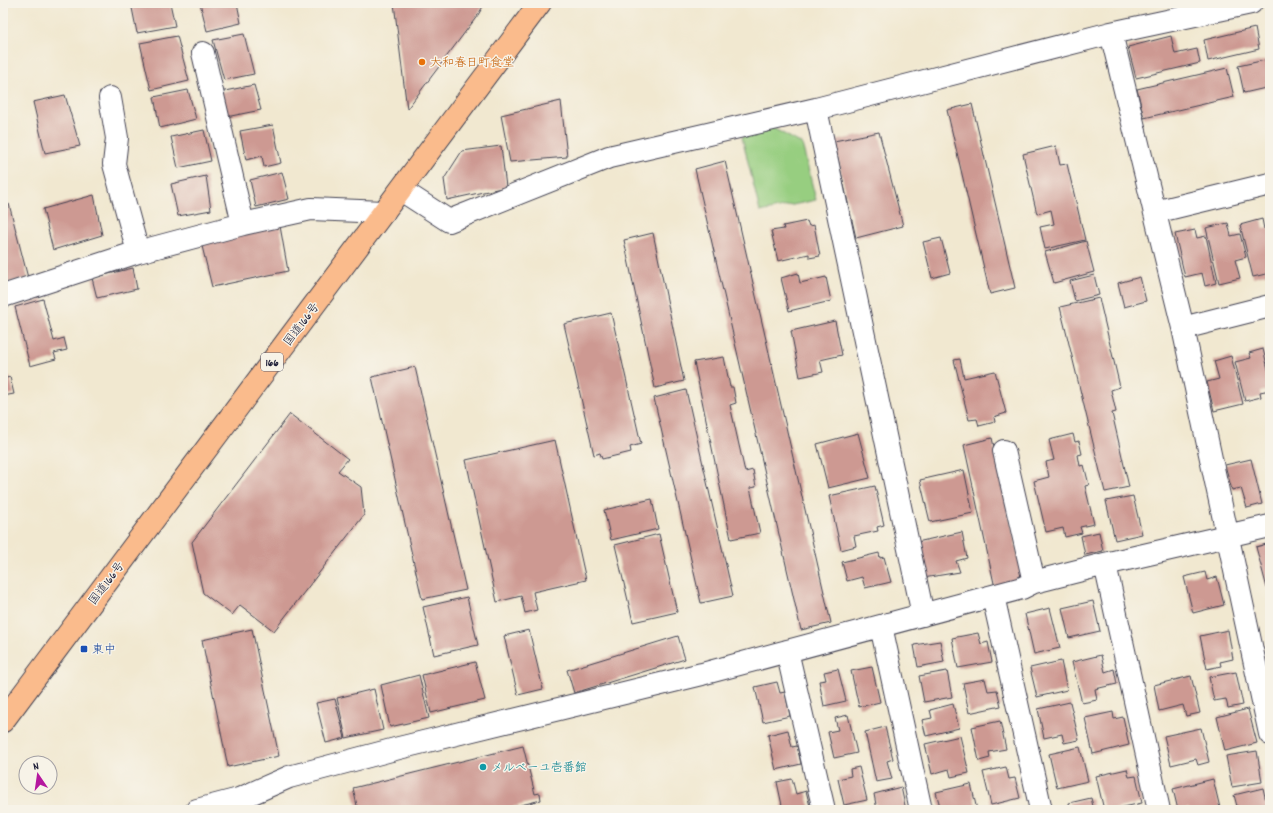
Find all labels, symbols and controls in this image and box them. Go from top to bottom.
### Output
place label: 大和春日町食堂 [430,55,514,72]
marker: 大和春日町食堂 [417,57,427,67]
street label: 国道166号 [280,300,324,350]
road number: 166 [261,353,283,371]
street label: 国道166号 [85,559,129,609]
place label: 東中 [92,642,116,659]
marker: 東中 [79,644,89,654]
north arrow [18,755,58,795]
text: N [32,759,41,776]
place label: メルベーユ壱番館 [491,760,587,777]
marker: メルベーユ壱番館 [478,762,488,772]

